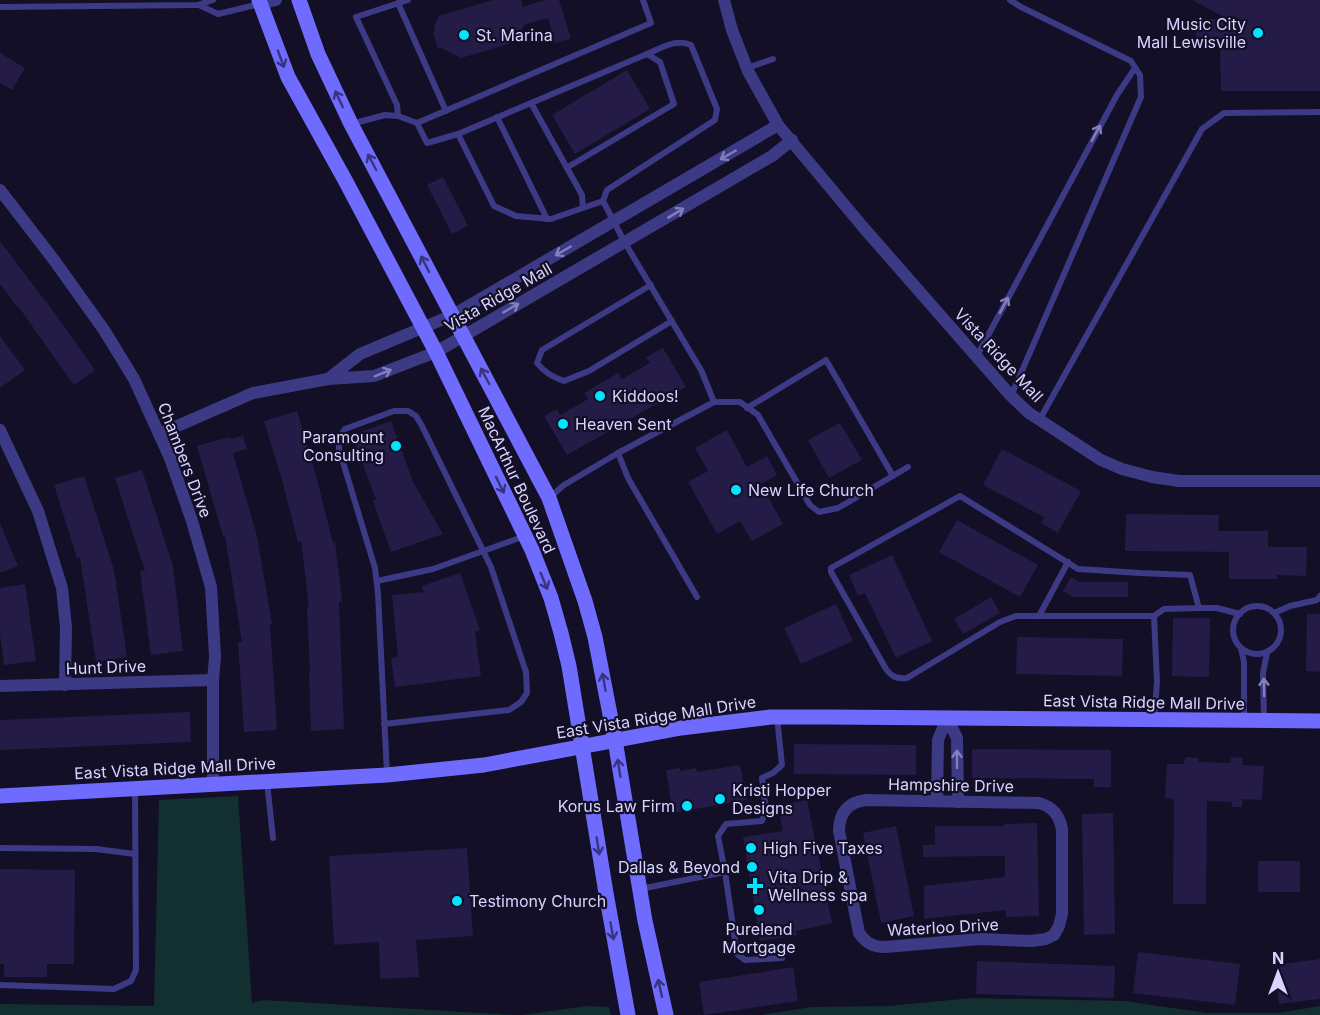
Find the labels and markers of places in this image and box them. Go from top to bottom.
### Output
place label: Music City Mall Lewisville [1137,14,1246,52]
place label: St. Marina [476,25,553,45]
marker: Music City Mall Lewisville [1251,26,1265,40]
marker: St. Marina [457,28,471,42]
place label: Kiddoos! [612,386,679,406]
marker: Kiddoos! [593,389,607,403]
place label: Heaven Sent [575,414,671,434]
marker: Heaven Sent [556,417,570,431]
place label: Paramount Consulting [302,427,384,465]
marker: Paramount Consulting [389,439,403,453]
place label: New Life Church [748,480,874,500]
marker: New Life Church [729,483,743,497]
place label: Kristi Hopper Designs [732,780,831,818]
marker: Kristi Hopper Designs [713,792,727,806]
place label: Korus Law Firm [558,796,675,816]
marker: Korus Law Firm [680,799,694,813]
place label: High Five Taxes [763,838,883,858]
marker: High Five Taxes [744,841,758,855]
place label: Dallas & Beyond [618,857,740,877]
marker: Dallas & Beyond [745,860,759,874]
place label: Vita Drip & Wellness spa [768,867,868,905]
marker: Vita Drip & Wellness spa [746,877,764,895]
place label: Testimony Church [469,891,606,911]
marker: Testimony Church [450,894,464,908]
marker: Purelend Mortgage [752,903,766,917]
place label: Purelend Mortgage [722,919,796,957]

